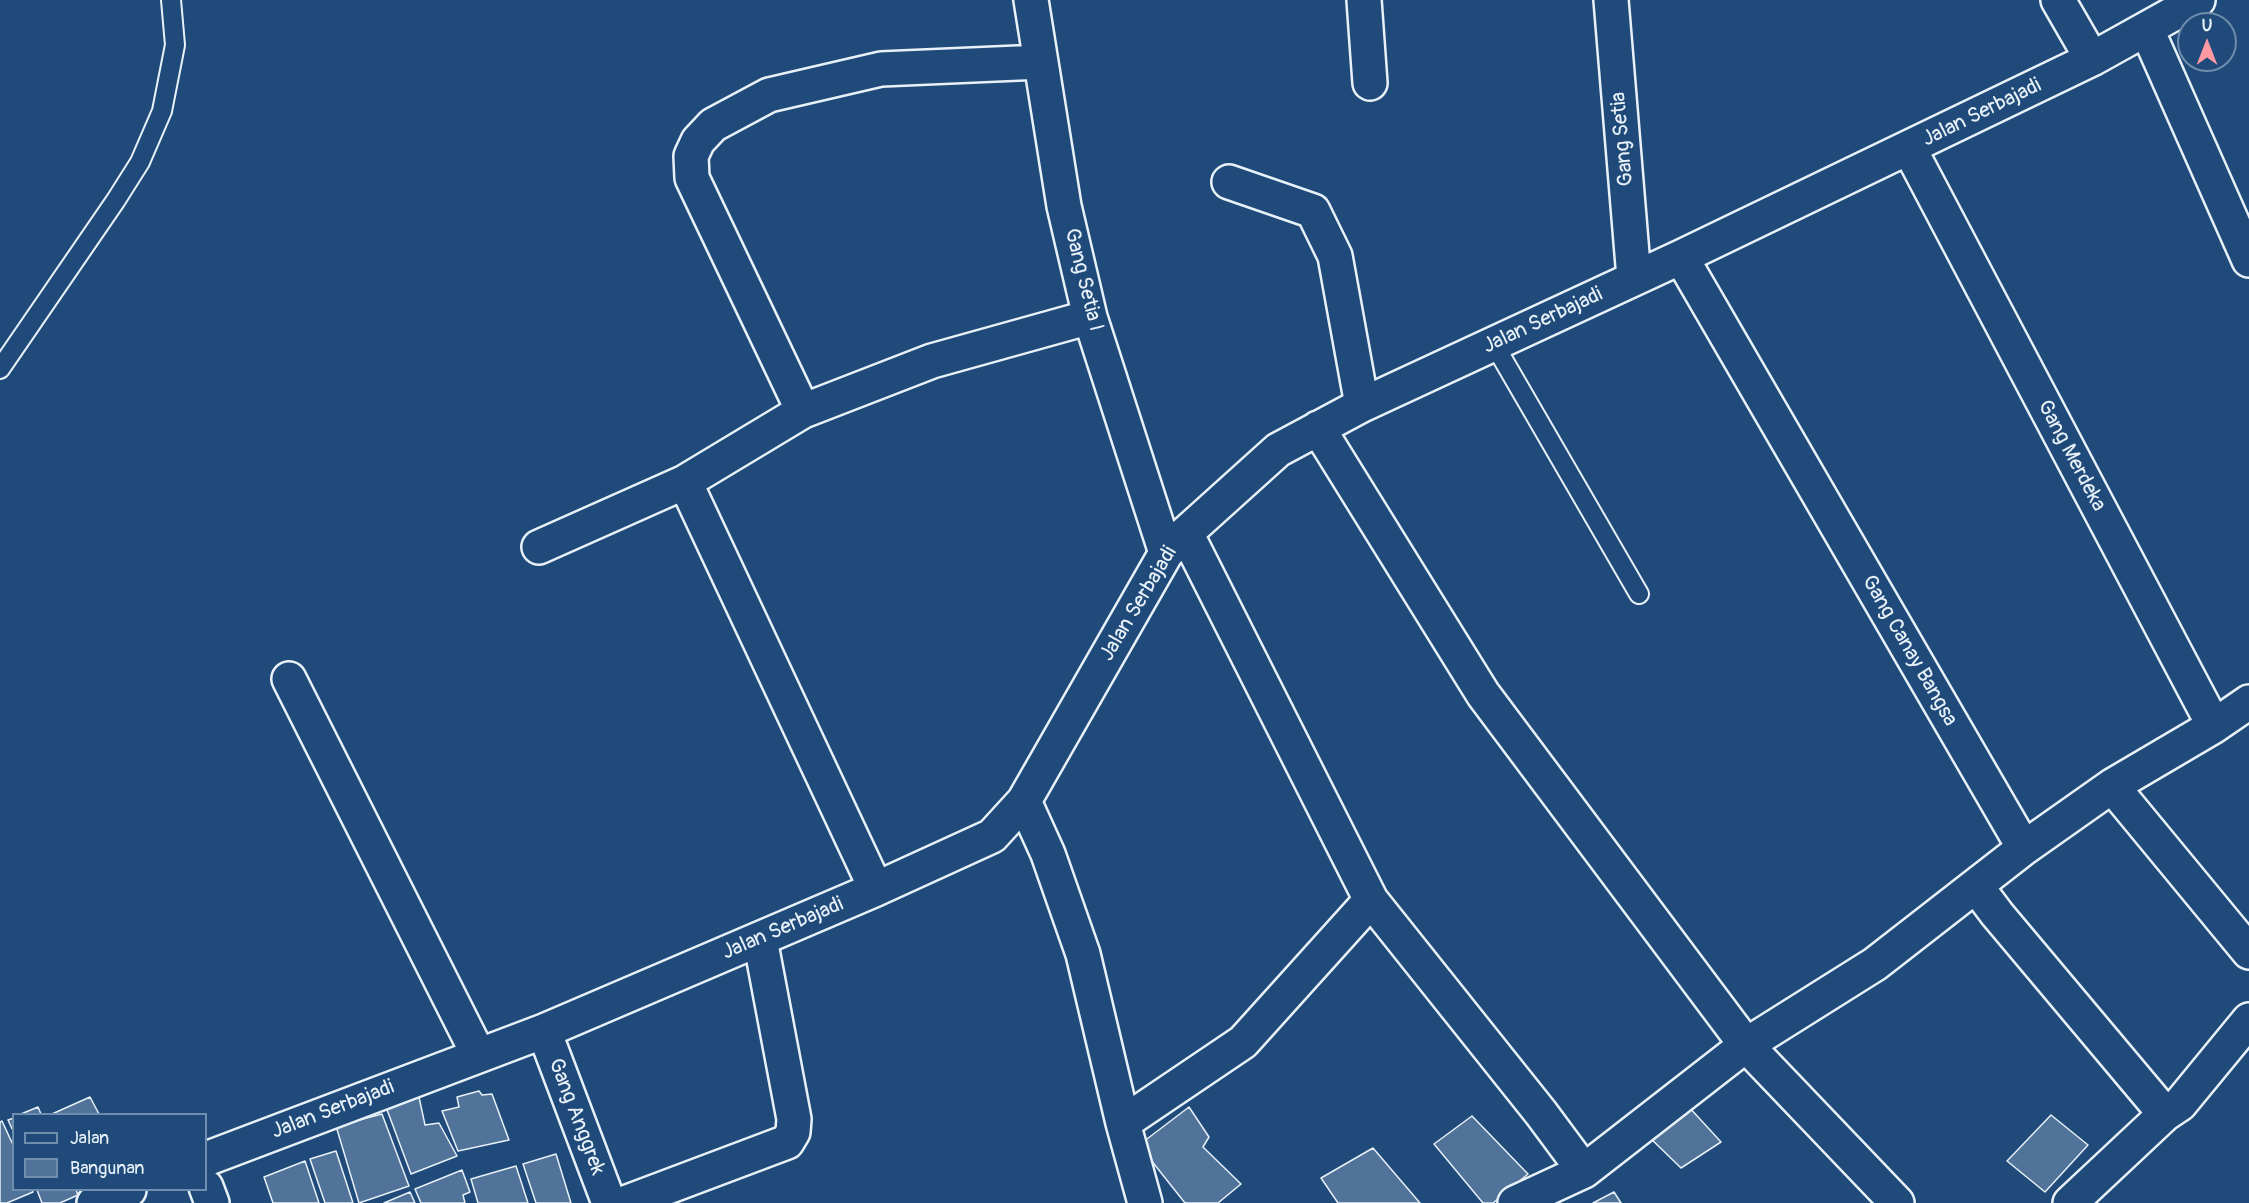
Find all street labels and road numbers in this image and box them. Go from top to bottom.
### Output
street label: Jalan Serbajadi [1918,73,2046,153]
street label: Gang Setia [1606,91,1640,187]
street label: Gang Setia I [1058,226,1108,334]
street label: Jalan Serbajadi [1479,282,1607,360]
street label: Gang Merdeka [2031,396,2111,516]
street label: Jalan Serbajadi [1095,542,1183,666]
street label: Gang Canay Bangsa [1856,571,1962,731]
street label: Jalan Serbajadi [719,892,847,966]
street label: Gang Anggrek [542,1055,610,1179]
street label: Jalan Serbajadi [268,1075,398,1145]

